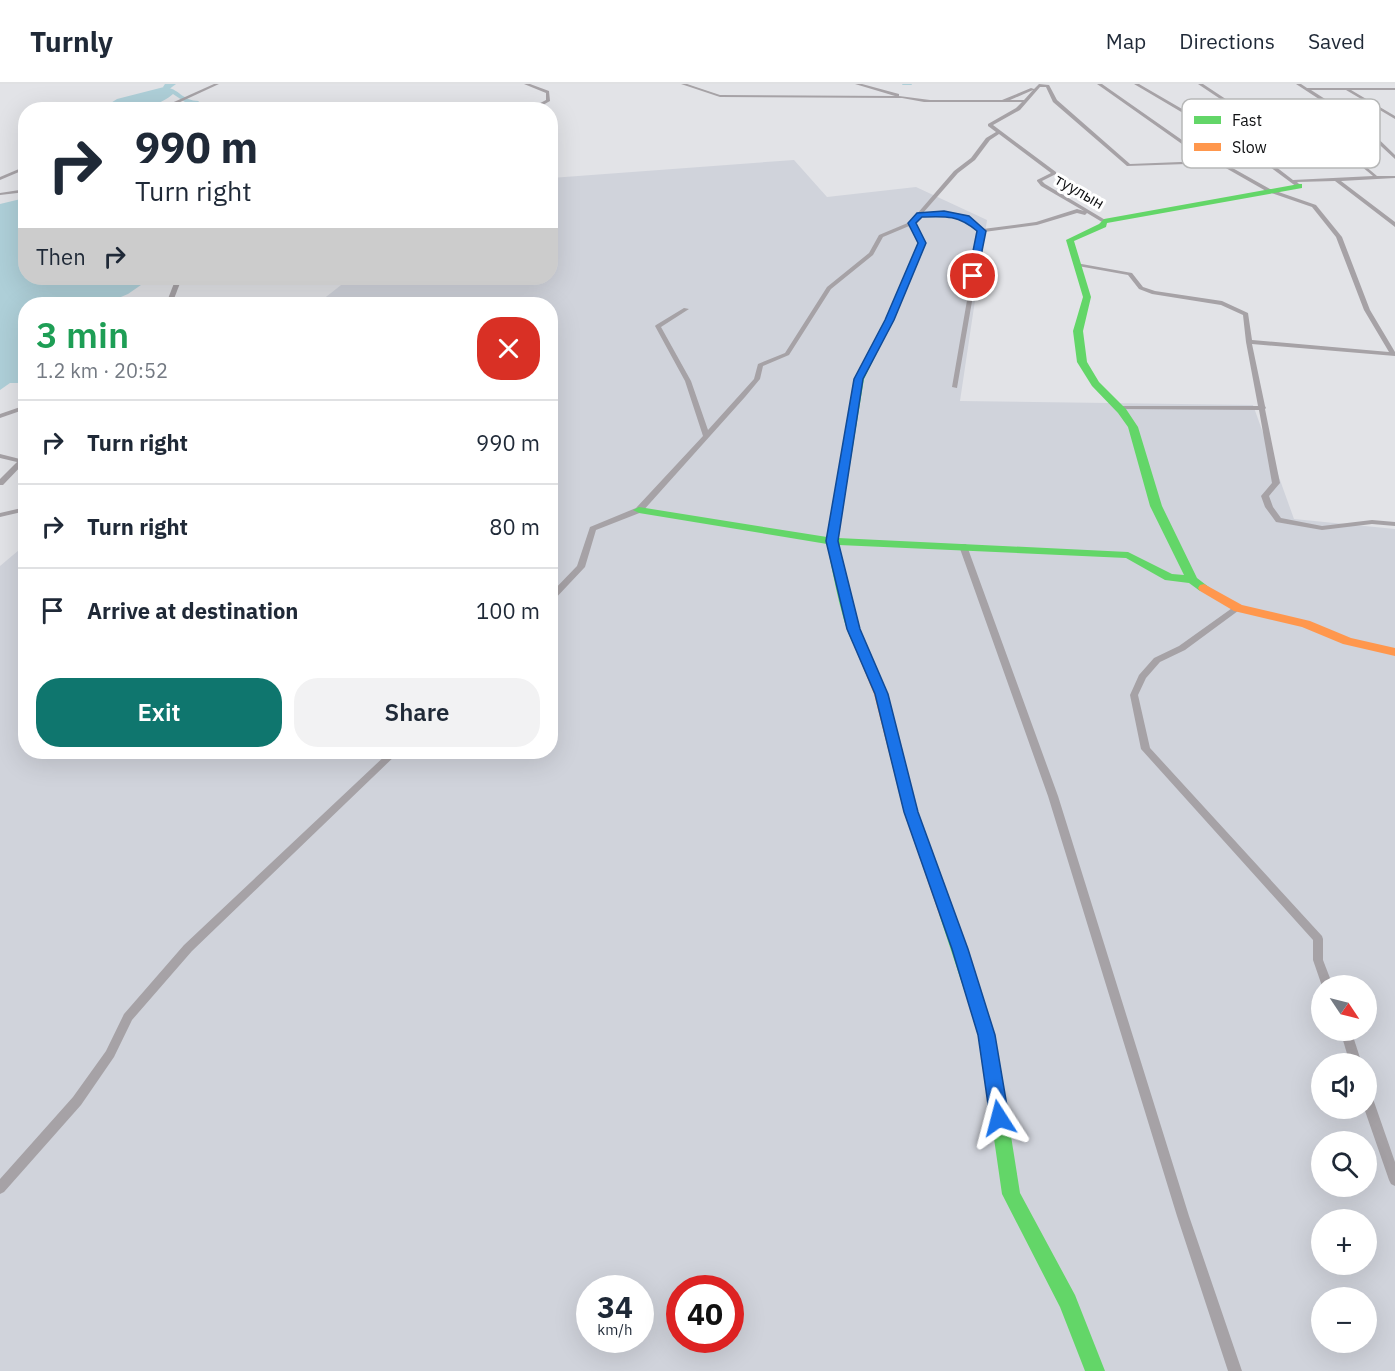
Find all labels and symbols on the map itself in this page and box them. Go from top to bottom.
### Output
legend [1182,99,1380,168]
text: Fast [1232,110,1262,130]
text: Slow [1232,137,1267,157]
street label: туулын [1052,169,1108,213]
pin [947,250,998,301]
north arrow [1311,975,1377,1041]
position arrow [967,1086,1031,1150]
speed limit sign: 40 [666,1275,744,1353]

